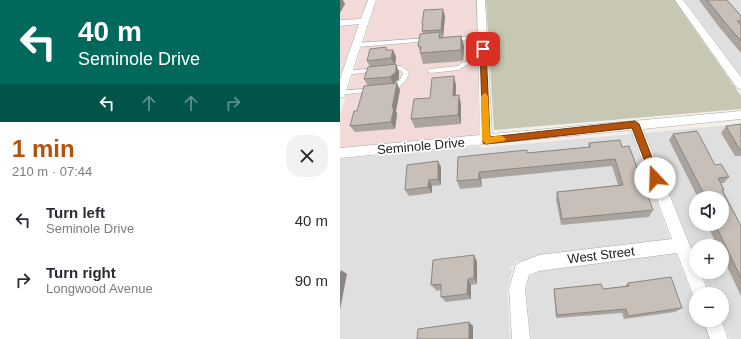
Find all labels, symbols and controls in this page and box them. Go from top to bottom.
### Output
icon: left [12,16,64,68]
text: 40 m [78,16,142,47]
pin [466,32,500,66]
icon: arrive [472,38,494,60]
text: Seminole Drive [78,49,200,69]
icon: left [96,92,118,114]
icon: ahead [138,92,160,114]
icon: ahead [180,92,202,114]
icon: right [222,92,244,114]
text: 1 min [12,135,75,162]
button: close [286,135,328,177]
street label: Seminole Drive [376,135,466,157]
position arrow [634,157,676,199]
text: 210 m · 07:44 [12,164,92,179]
map controls [689,191,729,327]
button: sound [689,191,729,231]
text: Turn left [46,204,105,221]
icon: left [12,209,34,231]
text: 40 m [295,212,328,229]
text: Seminole Drive [46,221,134,236]
button: + [689,239,729,279]
street label: West Street [566,243,636,267]
text: Turn right [46,264,116,281]
icon: right [12,269,34,291]
text: 90 m [295,272,328,289]
text: Longwood Avenue [46,281,153,296]
button: − [689,287,729,327]

